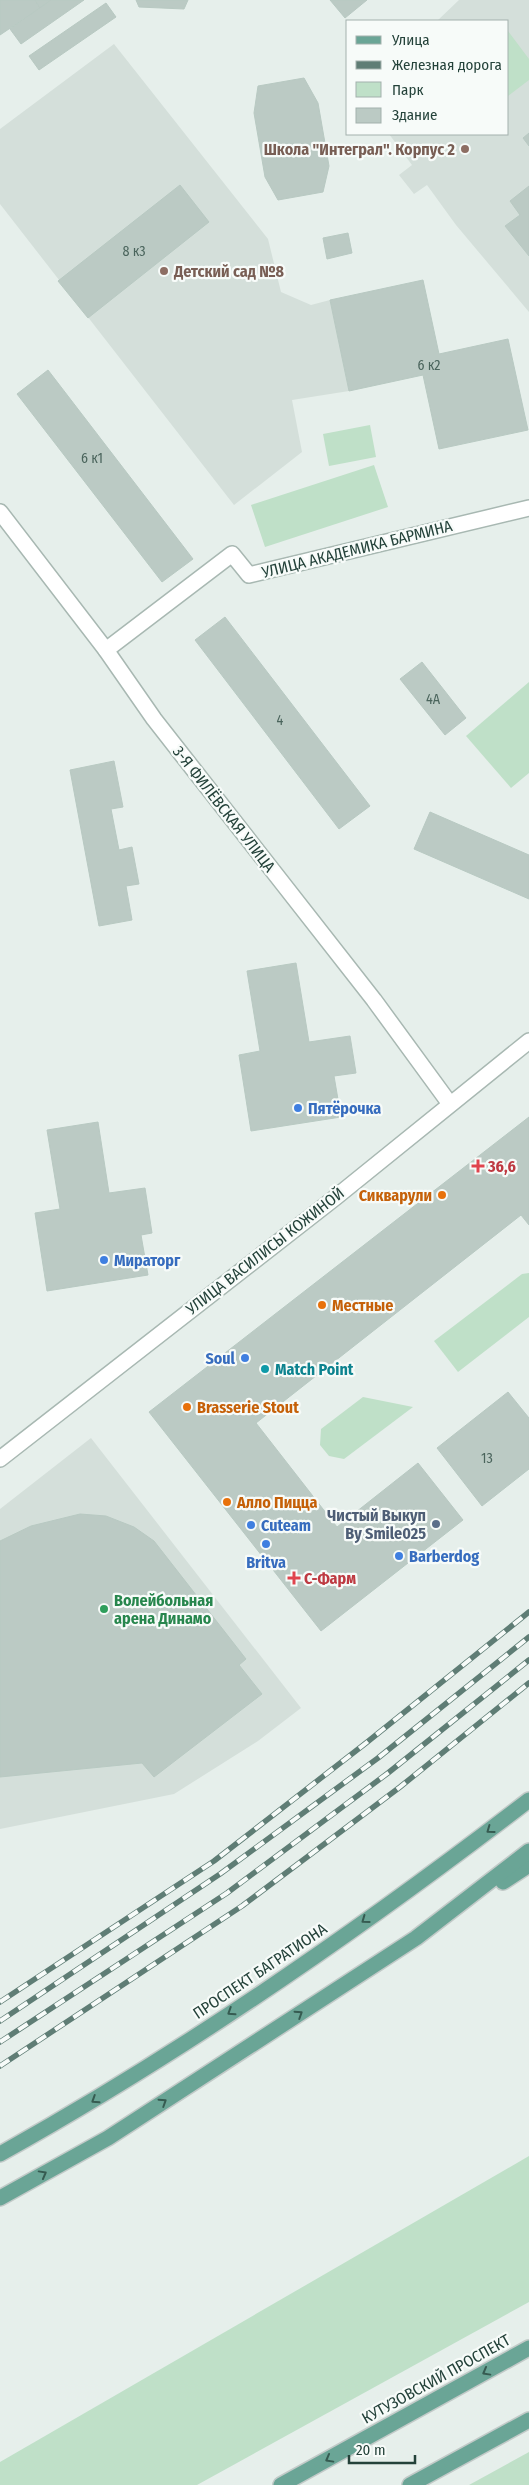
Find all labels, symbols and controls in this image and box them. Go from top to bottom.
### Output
legend [346,20,509,135]
text: Улица [391,31,430,49]
text: Железная дорога [392,56,502,74]
text: Парк [392,81,423,99]
text: Здание [392,106,438,124]
place label: Школа "Интеграл". Корпус 2 [264,140,456,159]
marker: Школа "Интеграл". Корпус 2 [459,143,471,155]
house number: 8 к3 [122,243,146,260]
place label: Детский сад №8 [173,262,285,281]
marker: Детский сад №8 [158,265,170,277]
house number: 6 к2 [418,357,440,374]
house number: 6 к1 [81,450,103,467]
street label: УЛИЦА АКАДЕМИКА БАРМИНА [259,516,455,582]
house number: 4А [426,691,441,708]
house number: 4 [277,712,284,729]
street label: 3-Я ФИЛЁВСКАЯ УЛИЦА [169,742,280,876]
place label: Пятёрочка [308,1099,381,1118]
marker: Пятёрочка [292,1102,304,1114]
place label: 36,6 [487,1157,516,1176]
marker: 36,6 [472,1160,484,1172]
street label: УЛИЦА ВАСИЛИСЫ КОЖИНОЙ [181,1183,348,1319]
place label: Сикварули [359,1186,432,1205]
marker: Сикварули [436,1189,448,1201]
place label: Мираторг [114,1251,181,1270]
marker: Мираторг [98,1254,110,1266]
place label: Местные [332,1296,393,1315]
marker: Местные [316,1299,328,1311]
place label: Soul [205,1349,236,1368]
marker: Soul [239,1352,251,1364]
place label: Match Point [275,1360,354,1379]
marker: Match Point [259,1363,271,1375]
place label: Brasserie Stout [197,1398,299,1417]
marker: Brasserie Stout [181,1401,193,1413]
house number: 13 [481,1450,493,1467]
place label: Алло Пицца [236,1493,318,1512]
marker: Алло Пицца [221,1496,233,1508]
place label: Чистый Выкуп By Smile025 [327,1506,426,1543]
place label: Cuteam [261,1516,311,1535]
marker: Чистый Выкуп By Smile025 [430,1518,442,1530]
marker: Cuteam [245,1519,257,1531]
marker: Britva [260,1538,272,1550]
place label: Barberdog [409,1547,479,1566]
marker: Barberdog [393,1550,405,1562]
place label: Britva [246,1553,286,1572]
place label: C-Фарм [304,1569,356,1588]
marker: C-Фарм [288,1572,300,1584]
place label: Волейбольная арена Динамо [114,1591,213,1628]
marker: Волейбольная арена Динамо [98,1603,110,1615]
one-way arrow [486,1824,496,1833]
one-way arrow [361,1914,371,1923]
street label: ПРОСПЕКТ БАГРАТИОНА [189,1919,331,2023]
one-way arrow [228,2006,237,2015]
one-way arrow [294,2010,303,2020]
one-way arrow [91,2094,100,2104]
one-way arrow [158,2099,167,2108]
one-way arrow [37,2171,46,2181]
street label: КУТУЗОВСКИЙ ПРОСПЕКТ [359,2330,514,2428]
one-way arrow [483,2365,492,2375]
scale bar [349,2432,415,2464]
text: 20 m [356,2441,386,2459]
one-way arrow [325,2452,334,2462]

